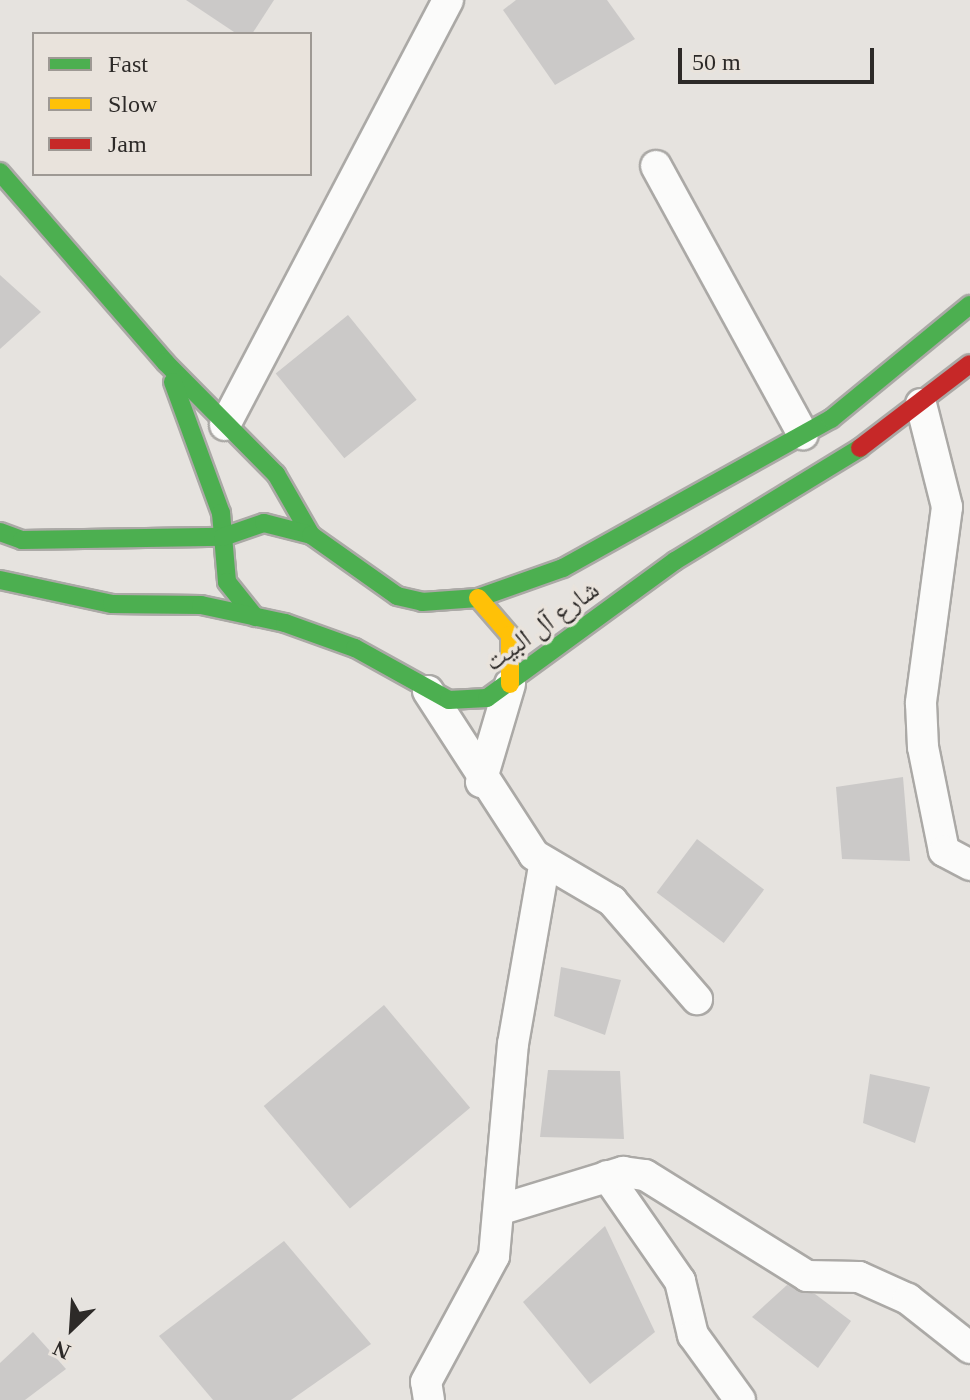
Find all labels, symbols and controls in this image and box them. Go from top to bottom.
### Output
legend [32,32,312,176]
scale bar [682,32,878,82]
text: 50 m [692,49,741,75]
text: Fast [108,51,148,77]
text: Slow [108,91,157,117]
text: Jam [108,131,147,157]
street label: شارع آل البيت [479,574,605,678]
north arrow [32,1288,112,1368]
text: N [49,1336,74,1365]

